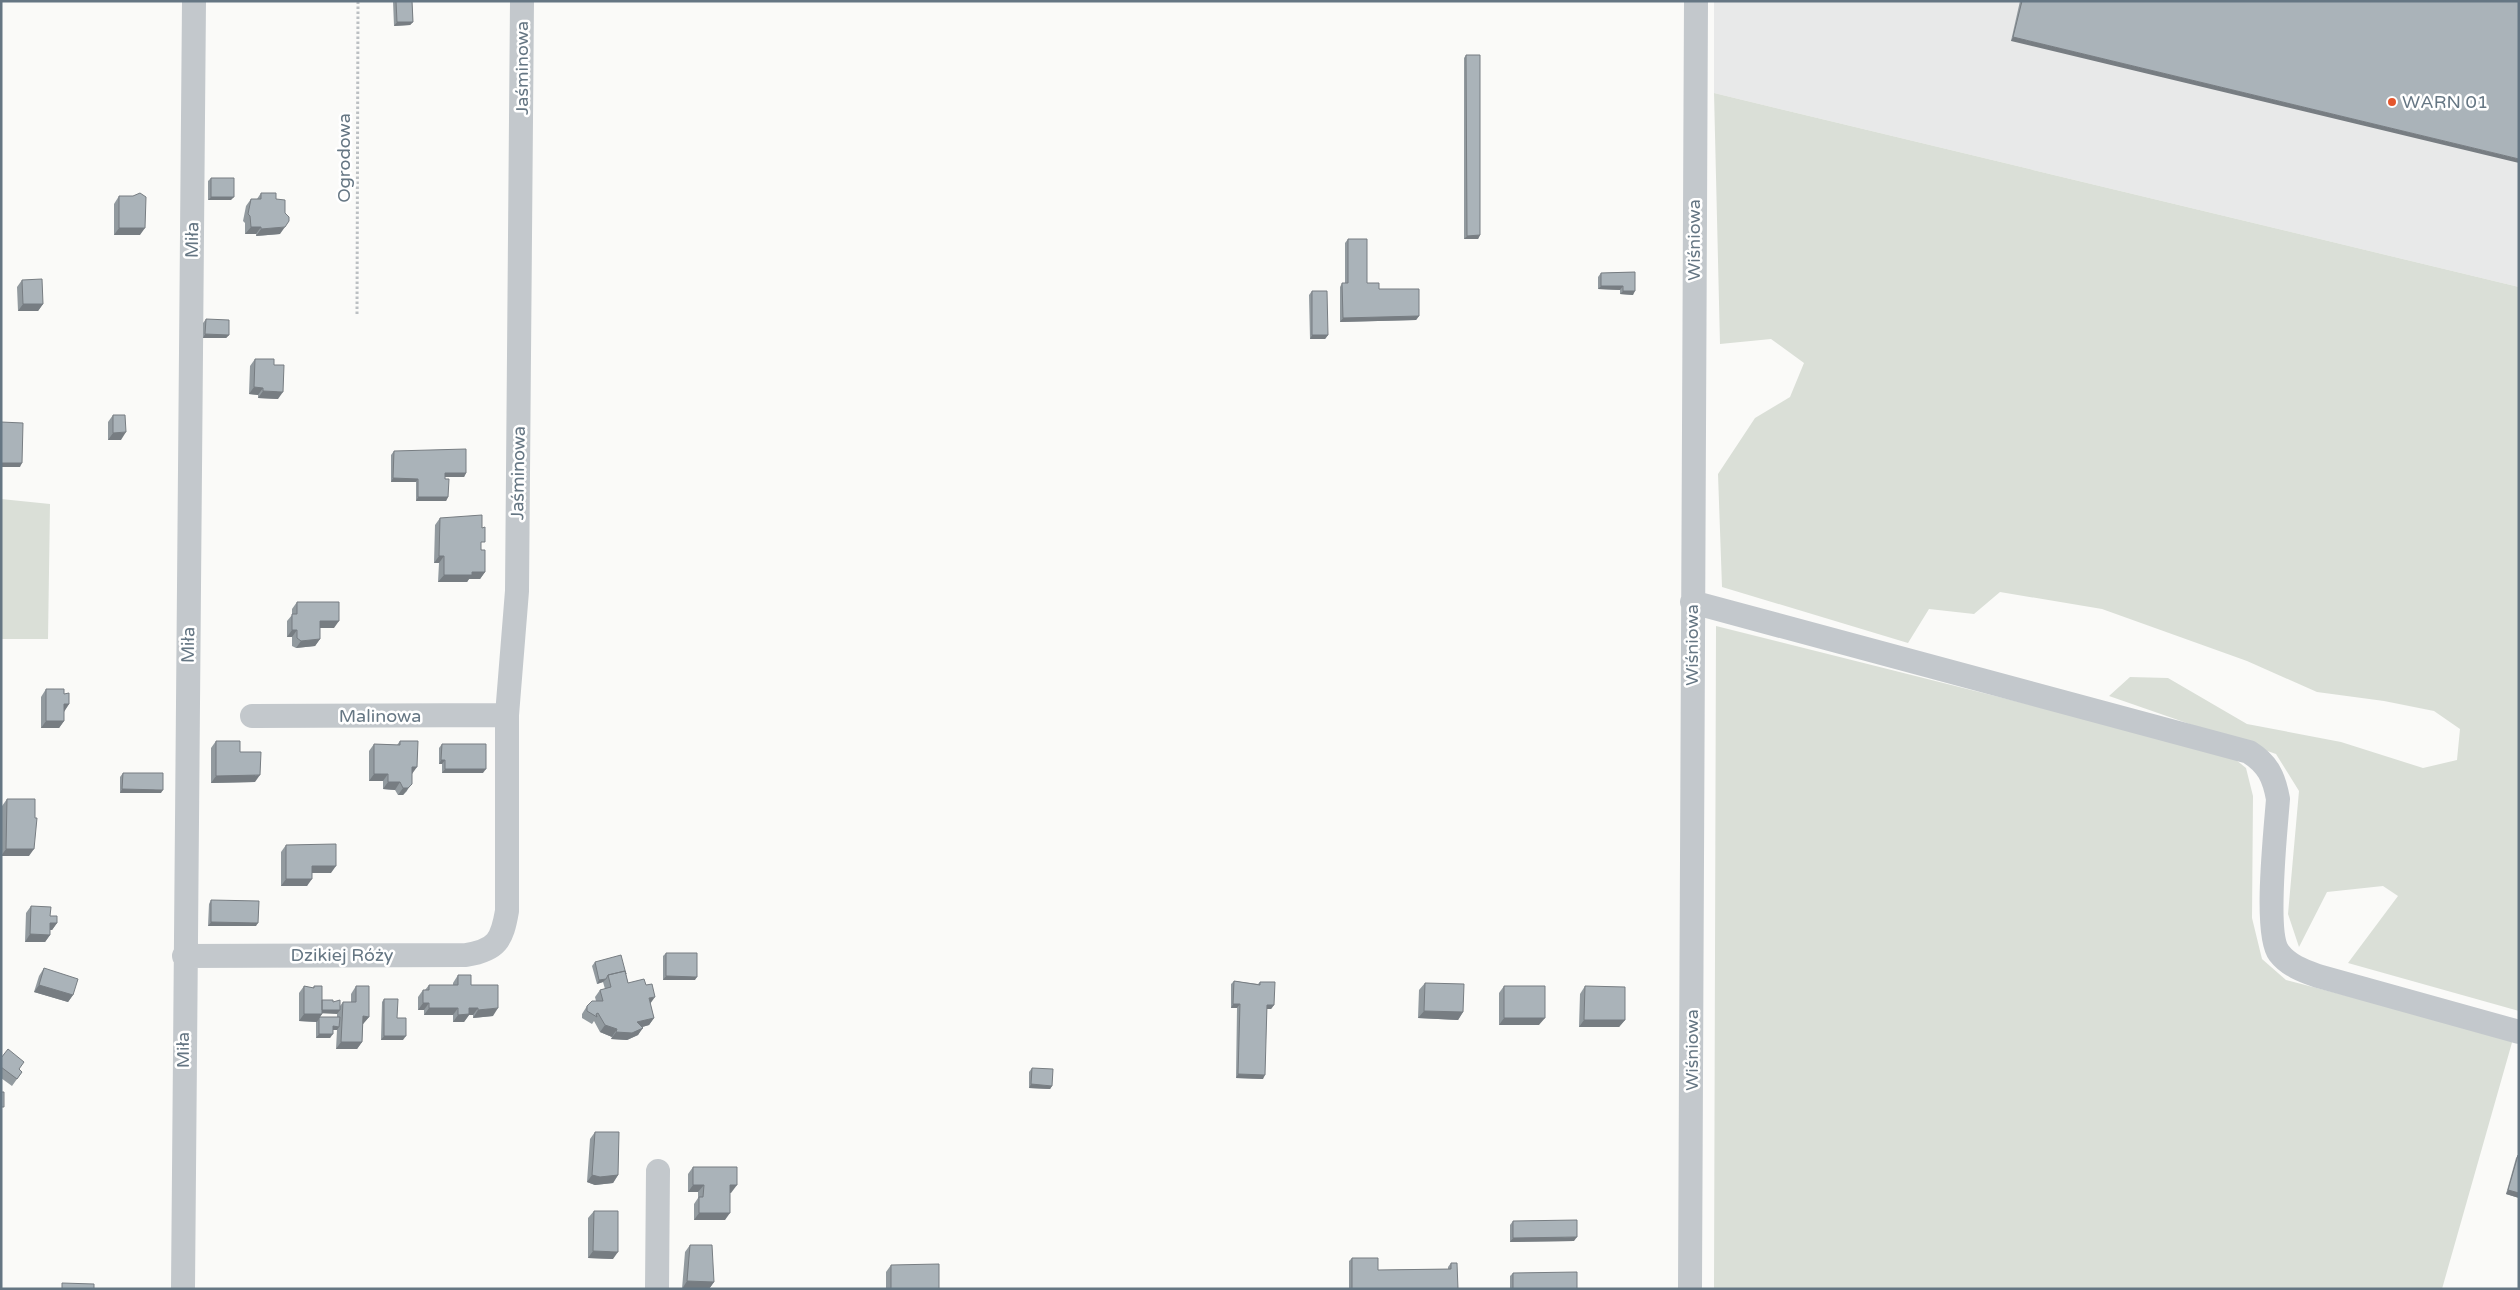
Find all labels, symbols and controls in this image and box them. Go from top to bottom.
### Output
street label: Jaśminowa [511,21,533,115]
place label: WARN 01 [2402,91,2488,113]
marker: WARN 01 [2386,96,2398,108]
street label: Ogrodowa [333,113,355,203]
street label: Wiśniowa [1683,199,1705,281]
street label: Miła [181,222,203,258]
street label: Jaśminowa [506,426,530,520]
street label: Wiśniowa [1681,604,1703,686]
street label: Miła [177,627,199,663]
street label: Malinowa [339,705,421,727]
street label: Dzikiej Róży [290,944,394,966]
street label: Wiśniowa [1681,1009,1703,1091]
street label: Miła [172,1032,194,1068]

